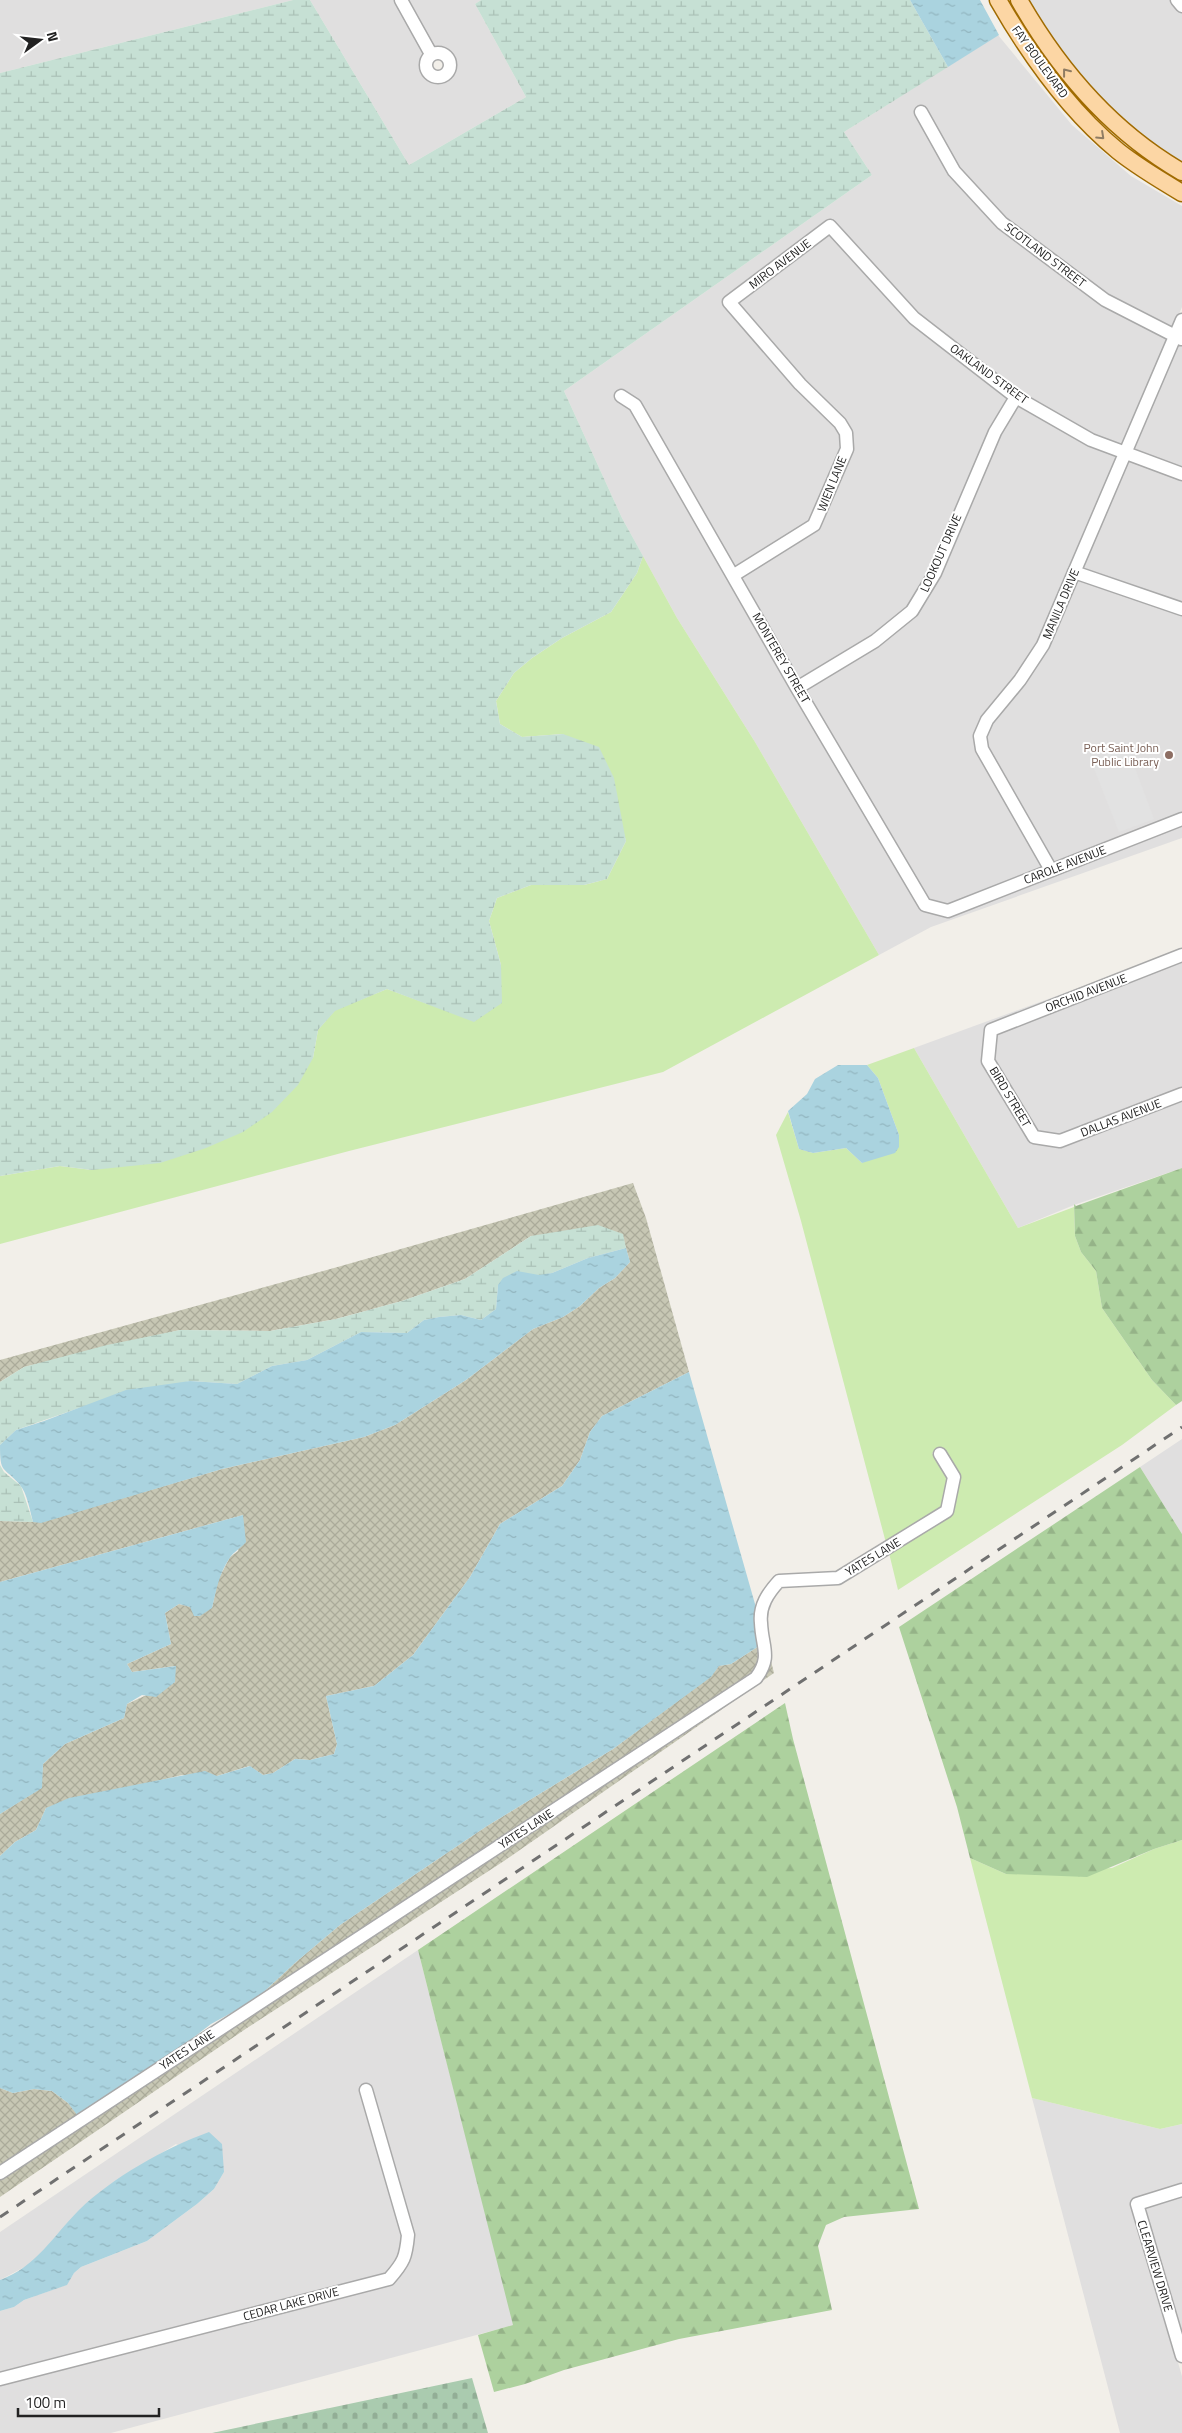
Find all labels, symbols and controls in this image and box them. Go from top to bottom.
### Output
north arrow [15,15,65,65]
street label: FAY BOULEVARD [1007,21,1073,102]
text: N [42,29,64,44]
one-way arrow [1064,69,1072,78]
one-way arrow [1096,130,1105,139]
street label: SCOTLAND STREET [1000,218,1091,292]
street label: MIRO AVENUE [744,234,815,293]
street label: OAKLAND STREET [946,339,1033,409]
street label: WIEN LANE [812,453,851,515]
street label: LOOKOUT DRIVE [915,510,967,595]
street label: MANILA DRIVE [1037,565,1084,642]
street label: MONTEREY STREET [748,609,815,707]
place label: Port Saint John Public Library [1084,738,1159,771]
marker: Port Saint John Public Library [1163,749,1175,761]
street label: CAROLE AVENUE [1021,840,1109,889]
street label: ORCHID AVENUE [1042,968,1130,1017]
street label: BIRD STREET [985,1063,1036,1131]
street label: DALLAS AVENUE [1078,1093,1164,1142]
street label: YATES LANE [841,1532,905,1581]
street label: YATES LANE [494,1803,557,1853]
street label: YATES LANE [155,2024,218,2074]
street label: CLEARVIEW DRIVE [1133,2218,1179,2314]
street label: CEDAR LAKE DRIVE [241,2281,341,2325]
scale bar [18,2386,159,2418]
text: 100 m [25,2391,66,2414]

